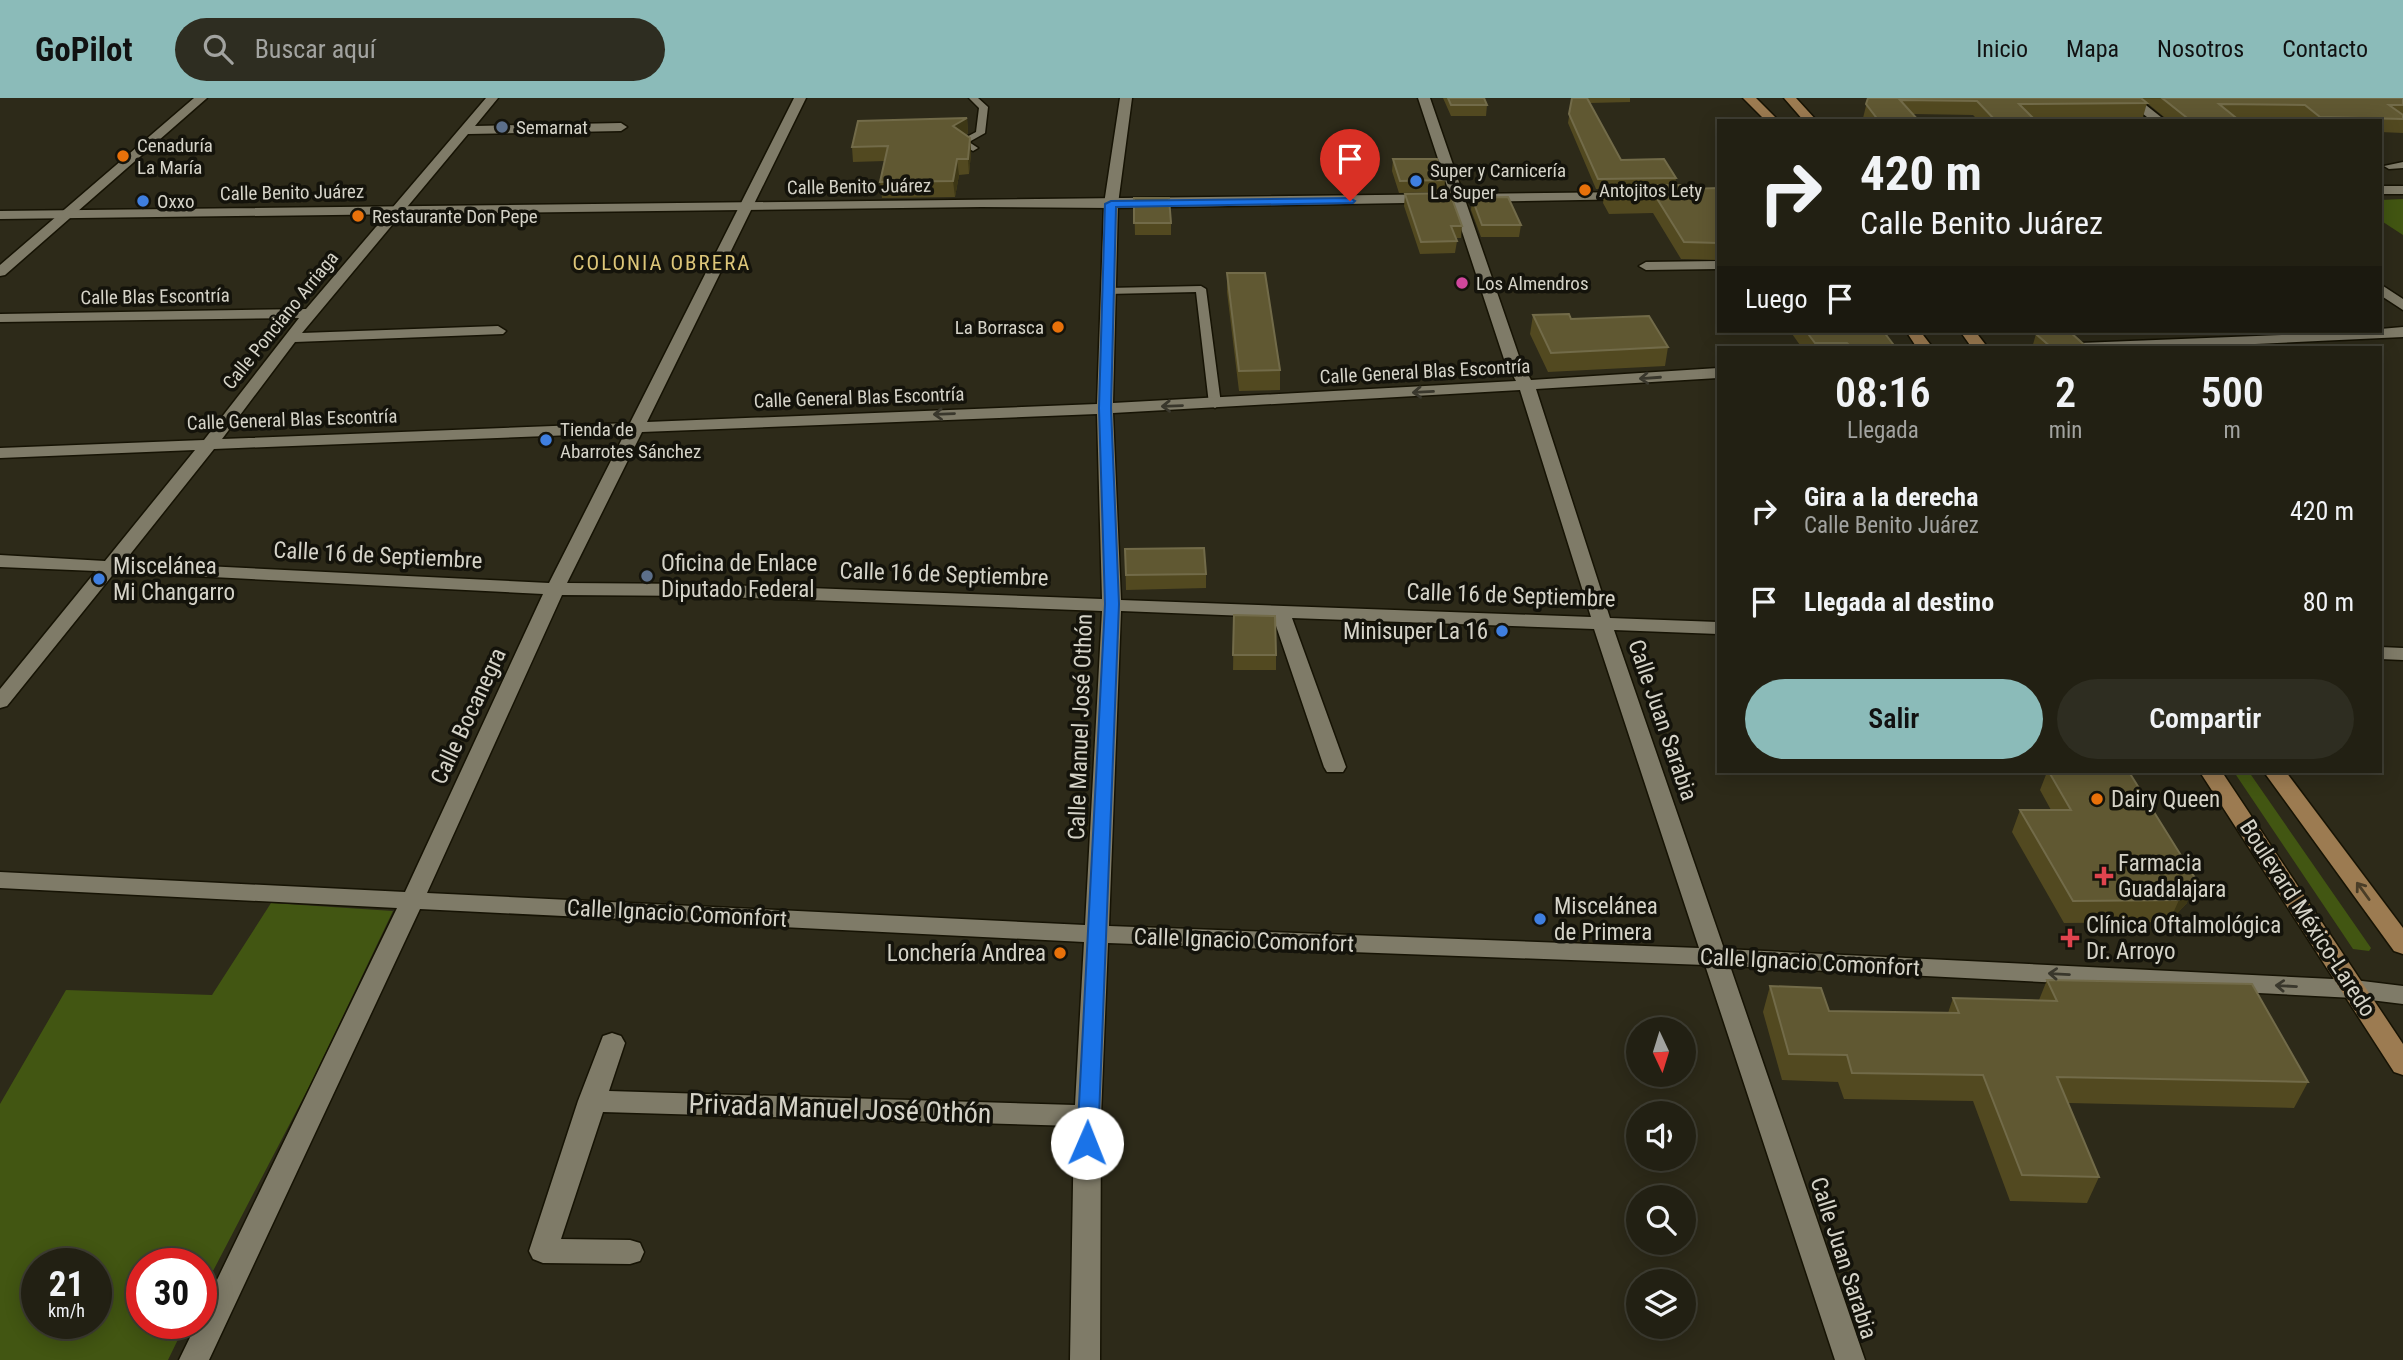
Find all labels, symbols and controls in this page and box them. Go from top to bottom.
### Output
search box [175,18,665,81]
text: GoPilot [35,30,133,69]
icon: search [199,30,237,68]
text: Buscar aquí [255,34,376,64]
text: Inicio [1976,35,2028,63]
text: Mapa [2066,35,2119,63]
text: Nosotros [2157,35,2244,63]
text: Contacto [2282,35,2368,63]
place label: Semarnat [516,116,588,139]
marker: Semarnat [494,119,510,135]
pin [1320,129,1380,201]
place label: Cenaduría La María [137,134,213,179]
icon: arrive [1331,140,1369,178]
text: 420 m [1860,145,1982,202]
icon: right [1745,147,1836,238]
marker: Cenaduría La María [115,148,131,164]
place label: Super y Carnicería La Super [1430,159,1566,204]
marker: Super y Carnicería La Super [1408,173,1424,189]
street label: Calle Benito Juárez [787,174,931,199]
place label: Antojitos Lety [1599,179,1702,202]
street label: Calle Benito Juárez [220,180,364,205]
marker: Antojitos Lety [1577,182,1593,198]
place label: Oxxo [157,190,194,213]
marker: Oxxo [135,193,151,209]
text: Calle Benito Juárez [1860,204,2103,242]
place label: Restaurante Don Pepe [372,205,538,228]
marker: Restaurante Don Pepe [350,208,366,224]
street label: Calle Ponciano Arriaga [218,247,343,394]
district label: COLONIA OBRERA [573,251,751,275]
place label: Los Almendros [1476,272,1589,295]
marker: Los Almendros [1454,275,1470,291]
icon: arrive [1821,280,1859,318]
street label: Calle Blas Escontría [80,284,230,309]
text: Luego [1745,284,1807,314]
place label: La Borrasca [955,316,1044,339]
marker: La Borrasca [1050,319,1066,335]
street label: Calle General Blas Escontría [1319,354,1531,389]
text: 08:16 [1835,368,1931,417]
text: 2 [2055,368,2076,417]
text: 500 [2201,368,2264,417]
one-way arrow [1639,371,1662,384]
street label: Calle General Blas Escontría [753,382,965,413]
one-way arrow [1412,385,1435,398]
one-way arrow [1160,399,1183,412]
street label: Calle General Blas Escontría [186,404,398,435]
one-way arrow [933,408,956,421]
text: Llegada [1847,417,1919,444]
text: min [2049,417,2082,444]
text: m [2224,417,2241,444]
place label: Tienda de Abarrotes Sánchez [560,418,701,463]
marker: Tienda de Abarrotes Sánchez [538,432,554,448]
text: Gira a la derecha [1804,482,1978,512]
icon: right [1745,492,1783,530]
text: 420 m [2290,496,2354,526]
text: Calle Benito Juárez [1804,512,1979,539]
street label: Calle 16 de Septiembre [273,537,483,574]
place label: Oficina de Enlace Diputado Federal [661,550,817,603]
place label: Miscelánea Mi Changarro [113,553,235,606]
street label: Calle 16 de Septiembre [839,557,1049,592]
marker: Oficina de Enlace Diputado Federal [639,568,655,584]
marker: Miscelánea Mi Changarro [91,571,107,587]
street label: Calle 16 de Septiembre [1406,578,1616,613]
icon: arrive [1745,583,1783,621]
text: Llegada al destino [1804,587,1994,617]
text: 80 m [2303,587,2354,617]
street label: Calle Manuel José Othón [1063,613,1098,841]
place label: Minisuper La 16 [1343,618,1488,645]
marker: Minisuper La 16 [1494,623,1510,639]
street label: Calle Juan Sarabia [1622,636,1703,804]
street label: Calle Bocanegra [425,644,512,789]
button: Salir [1745,679,2043,759]
button: Compartir [2057,679,2354,759]
place label: Dairy Queen [2111,786,2220,813]
marker: Dairy Queen [2089,791,2105,807]
street label: Boulevard México-Laredo [2234,815,2381,1022]
place label: Farmacia Guadalajara [2118,850,2226,903]
marker: Farmacia Guadalajara [2096,868,2112,884]
one-way arrow [2355,882,2370,900]
place label: Miscelánea de Primera [1554,893,1658,946]
street label: Calle Ignacio Comonfort [566,894,788,933]
marker: Miscelánea de Primera [1532,911,1548,927]
place label: Clínica Oftalmológica Dr. Arroyo [2086,912,2281,965]
street label: Calle Ignacio Comonfort [1133,923,1355,958]
marker: Clínica Oftalmológica Dr. Arroyo [2060,928,2080,948]
place label: Lonchería Andrea [887,940,1046,967]
street label: Calle Ignacio Comonfort [1699,943,1921,982]
marker: Lonchería Andrea [1052,945,1068,961]
one-way arrow [2048,968,2071,981]
one-way arrow [2275,979,2298,992]
north arrow [1626,1017,1696,1087]
map controls [1626,1017,1696,1339]
street label: Privada Manuel José Othón [688,1087,992,1130]
button: sound [1626,1101,1696,1171]
position arrow [1050,1106,1124,1180]
street label: Calle Juan Sarabia [1805,1174,1882,1342]
button: search [1626,1185,1696,1255]
speed limit sign: 30 [126,1248,217,1339]
text: 21 [49,1264,84,1305]
button: layers [1626,1269,1696,1339]
text: km/h [48,1300,85,1321]

